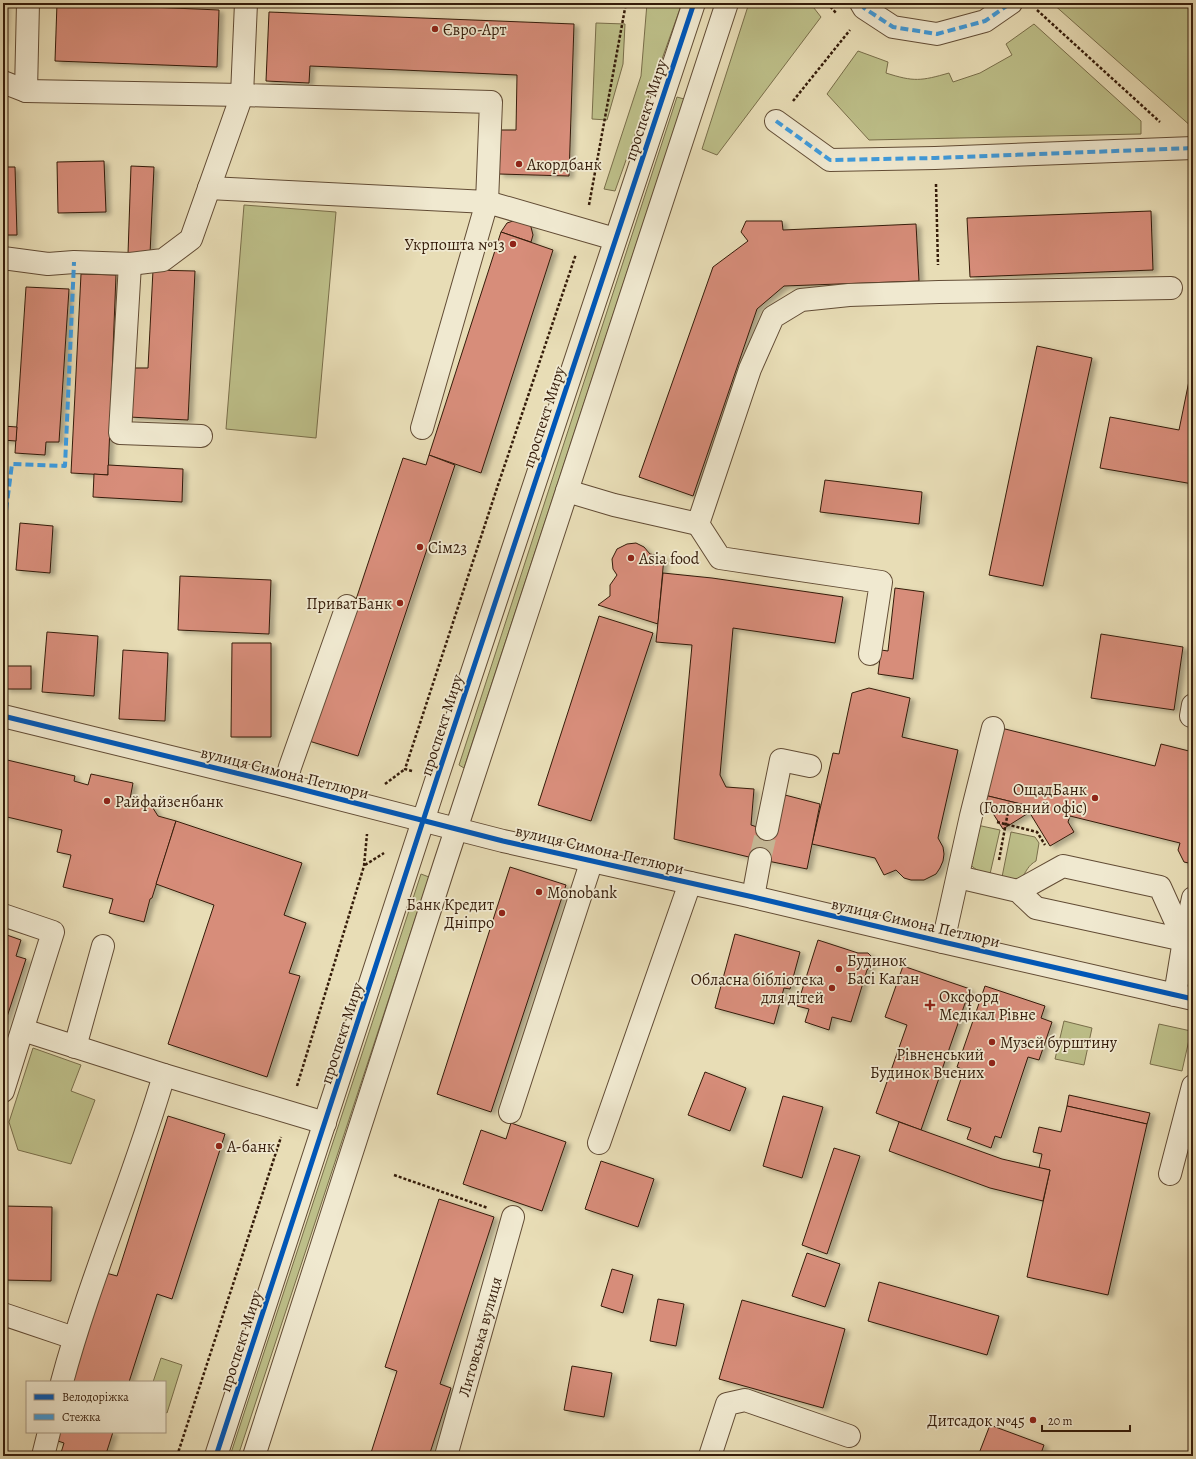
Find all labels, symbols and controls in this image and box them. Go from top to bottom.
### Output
place label: Євро-Арт [443,19,507,41]
marker: Євро-Арт [430,24,440,34]
street label: проспект Миру [619,56,673,164]
place label: Акордбанк [526,154,602,176]
marker: Акордбанк [514,159,524,169]
place label: Укрпошта №13 [404,234,505,256]
marker: Укрпошта №13 [508,239,518,249]
street label: проспект Миру [517,363,571,471]
place label: Сім23 [428,537,467,559]
marker: Сім23 [415,542,425,552]
place label: Asia food [638,548,700,570]
marker: Asia food [626,553,636,563]
place label: ПриватБанк [306,593,392,615]
marker: ПриватБанк [395,598,405,608]
street label: проспект Миру [415,671,469,779]
street label: вулиця Симона Петлюри [198,741,371,805]
place label: ОщадБанк (Головний офіс) [979,779,1087,819]
place label: Райфайзенбанк [115,791,224,813]
marker: ОщадБанк (Головний офіс) [1090,793,1100,803]
marker: Райфайзенбанк [102,796,112,806]
street label: вулиця Симона Петлюри [513,820,686,880]
place label: Monobank [547,882,617,904]
marker: Monobank [534,887,544,897]
street label: вулиця Симона Петлюри [829,893,1002,953]
place label: Банк Кредит Дніпро [406,894,494,934]
marker: Банк Кредит Дніпро [497,908,507,918]
place label: Будинок Басі Каган [847,950,919,990]
marker: Будинок Басі Каган [834,964,844,974]
place label: Обласна бібліотека для дітей [691,969,825,1009]
street label: проспект Миру [315,979,369,1087]
marker: Обласна бібліотека для дітей [827,983,837,993]
place label: Оксфорд Медікал Рівне [939,986,1036,1026]
marker: Оксфорд Медікал Рівне [924,999,936,1011]
place label: Музей бурштину [1000,1032,1118,1054]
marker: Музей бурштину [987,1037,997,1047]
place label: Рівненський Будинок Вчених [870,1044,984,1084]
marker: Рівненський Будинок Вчених [987,1058,997,1068]
place label: А-банк [226,1136,275,1158]
marker: А-банк [214,1141,224,1151]
street label: Литовська вулиця [453,1274,508,1399]
street label: проспект Миру [214,1287,268,1395]
legend [26,1381,166,1433]
text: Велодоріжка [62,1389,129,1405]
scale bar [1042,1407,1130,1433]
text: Стежка [62,1409,101,1425]
place label: Дитсадок №45 [927,1410,1025,1432]
text: 20 m [1048,1413,1072,1429]
marker: Дитсадок №45 [1028,1415,1038,1425]

